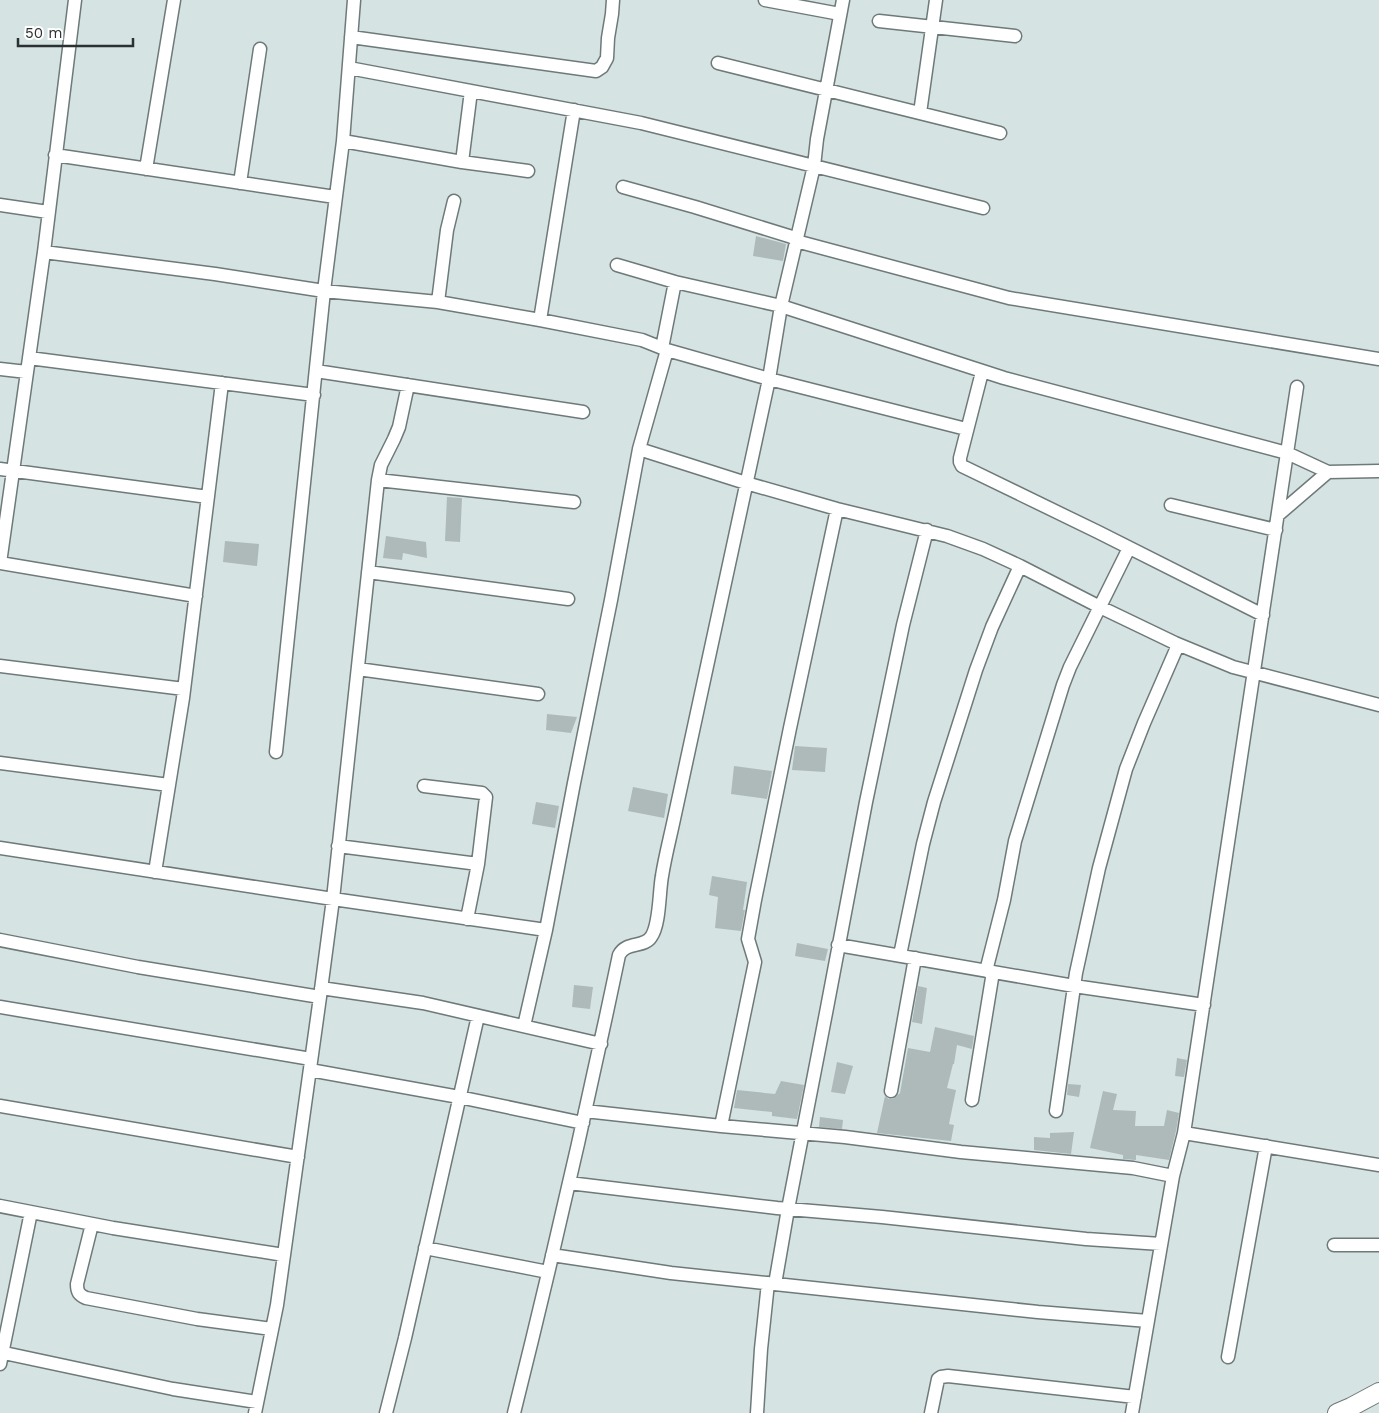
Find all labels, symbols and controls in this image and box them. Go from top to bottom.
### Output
scale bar [18,15,132,47]
text: 50 m [25,24,62,42]

